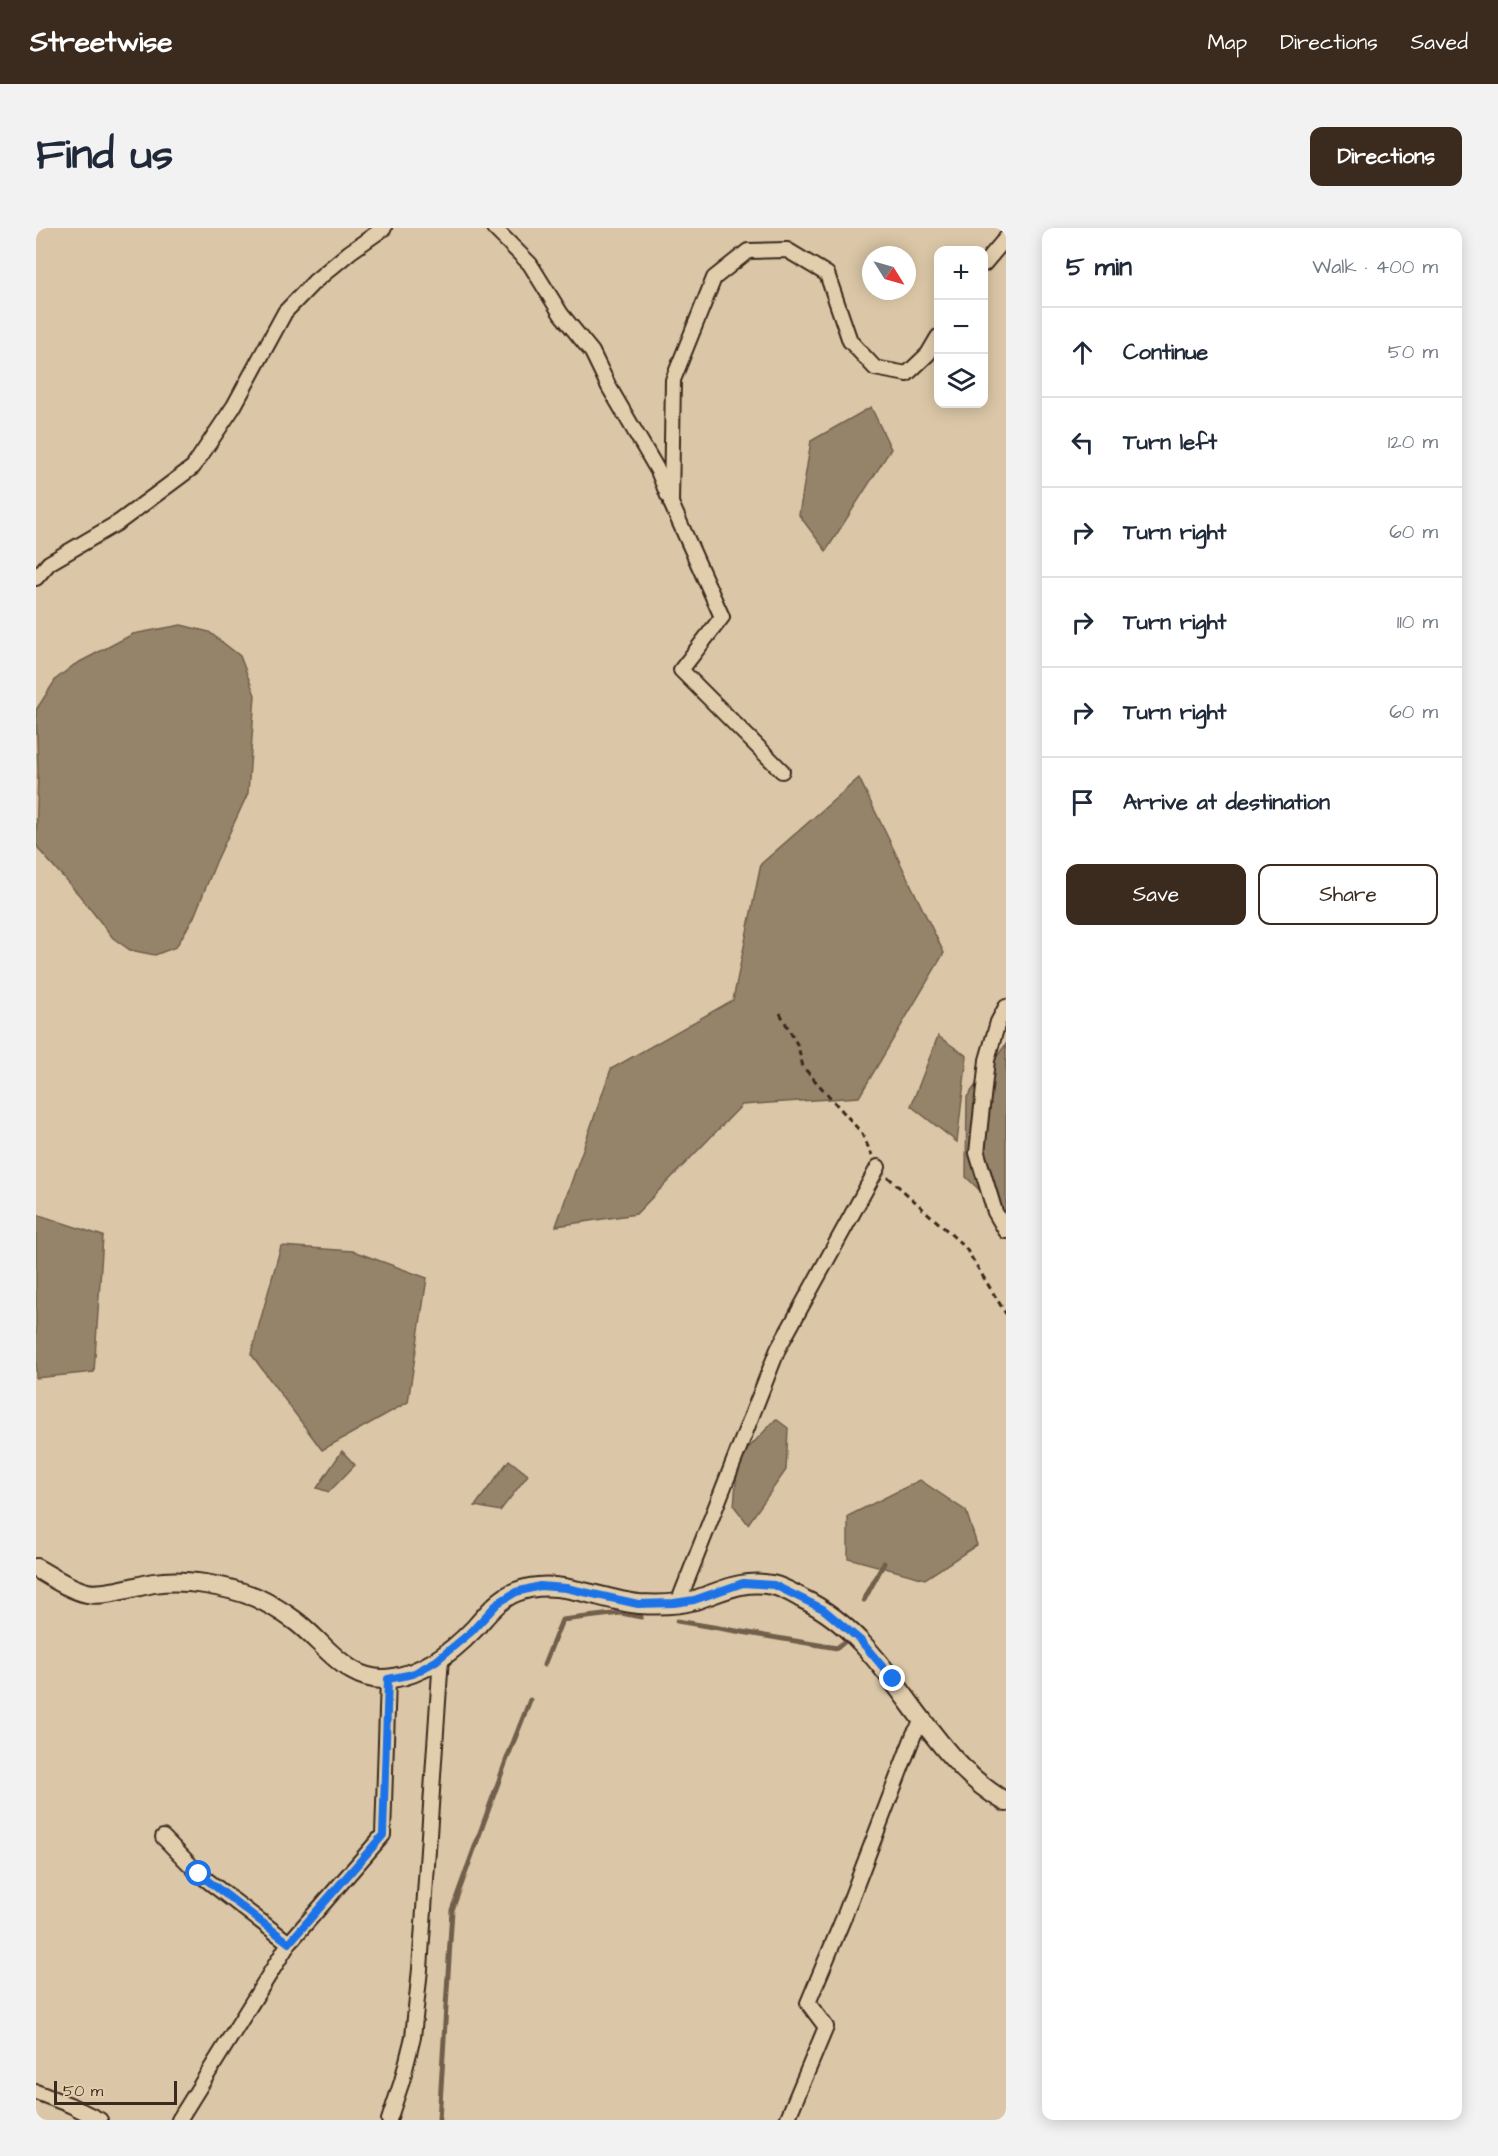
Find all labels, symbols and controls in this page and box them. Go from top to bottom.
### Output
text: Streetwise [30,23,172,62]
text: Map [1207,28,1247,57]
text: Directions [1280,28,1378,57]
text: Saved [1411,28,1468,57]
text: Find us [36,127,173,185]
button: Directions [1310,127,1462,186]
north arrow [862,246,916,300]
map controls [934,246,988,408]
button: + [934,246,988,300]
text: 5 min [1066,249,1132,285]
text: Walk · 400 m [1312,253,1438,281]
button: − [934,300,988,354]
icon: ahead [1066,336,1099,369]
text: Continue [1123,337,1208,368]
text: 50 m [1388,338,1438,366]
button: layers [934,354,988,408]
icon: left [1066,426,1099,459]
text: Turn left [1123,427,1217,458]
text: 120 m [1388,428,1438,456]
icon: right [1066,516,1099,549]
text: Turn right [1123,517,1226,548]
text: 60 m [1389,518,1438,546]
icon: right [1066,606,1099,639]
text: Turn right [1123,607,1226,638]
text: 110 m [1397,608,1438,636]
icon: right [1066,696,1099,729]
text: Turn right [1123,697,1226,728]
text: 60 m [1389,698,1438,726]
icon: arrive [1066,786,1099,819]
text: Arrive at destination [1123,787,1330,818]
button: Save [1066,864,1246,925]
button: Share [1258,864,1438,925]
route end [879,1665,905,1691]
route start [185,1860,211,1886]
scale bar [54,2078,177,2106]
text: 50 m [63,2080,103,2102]

